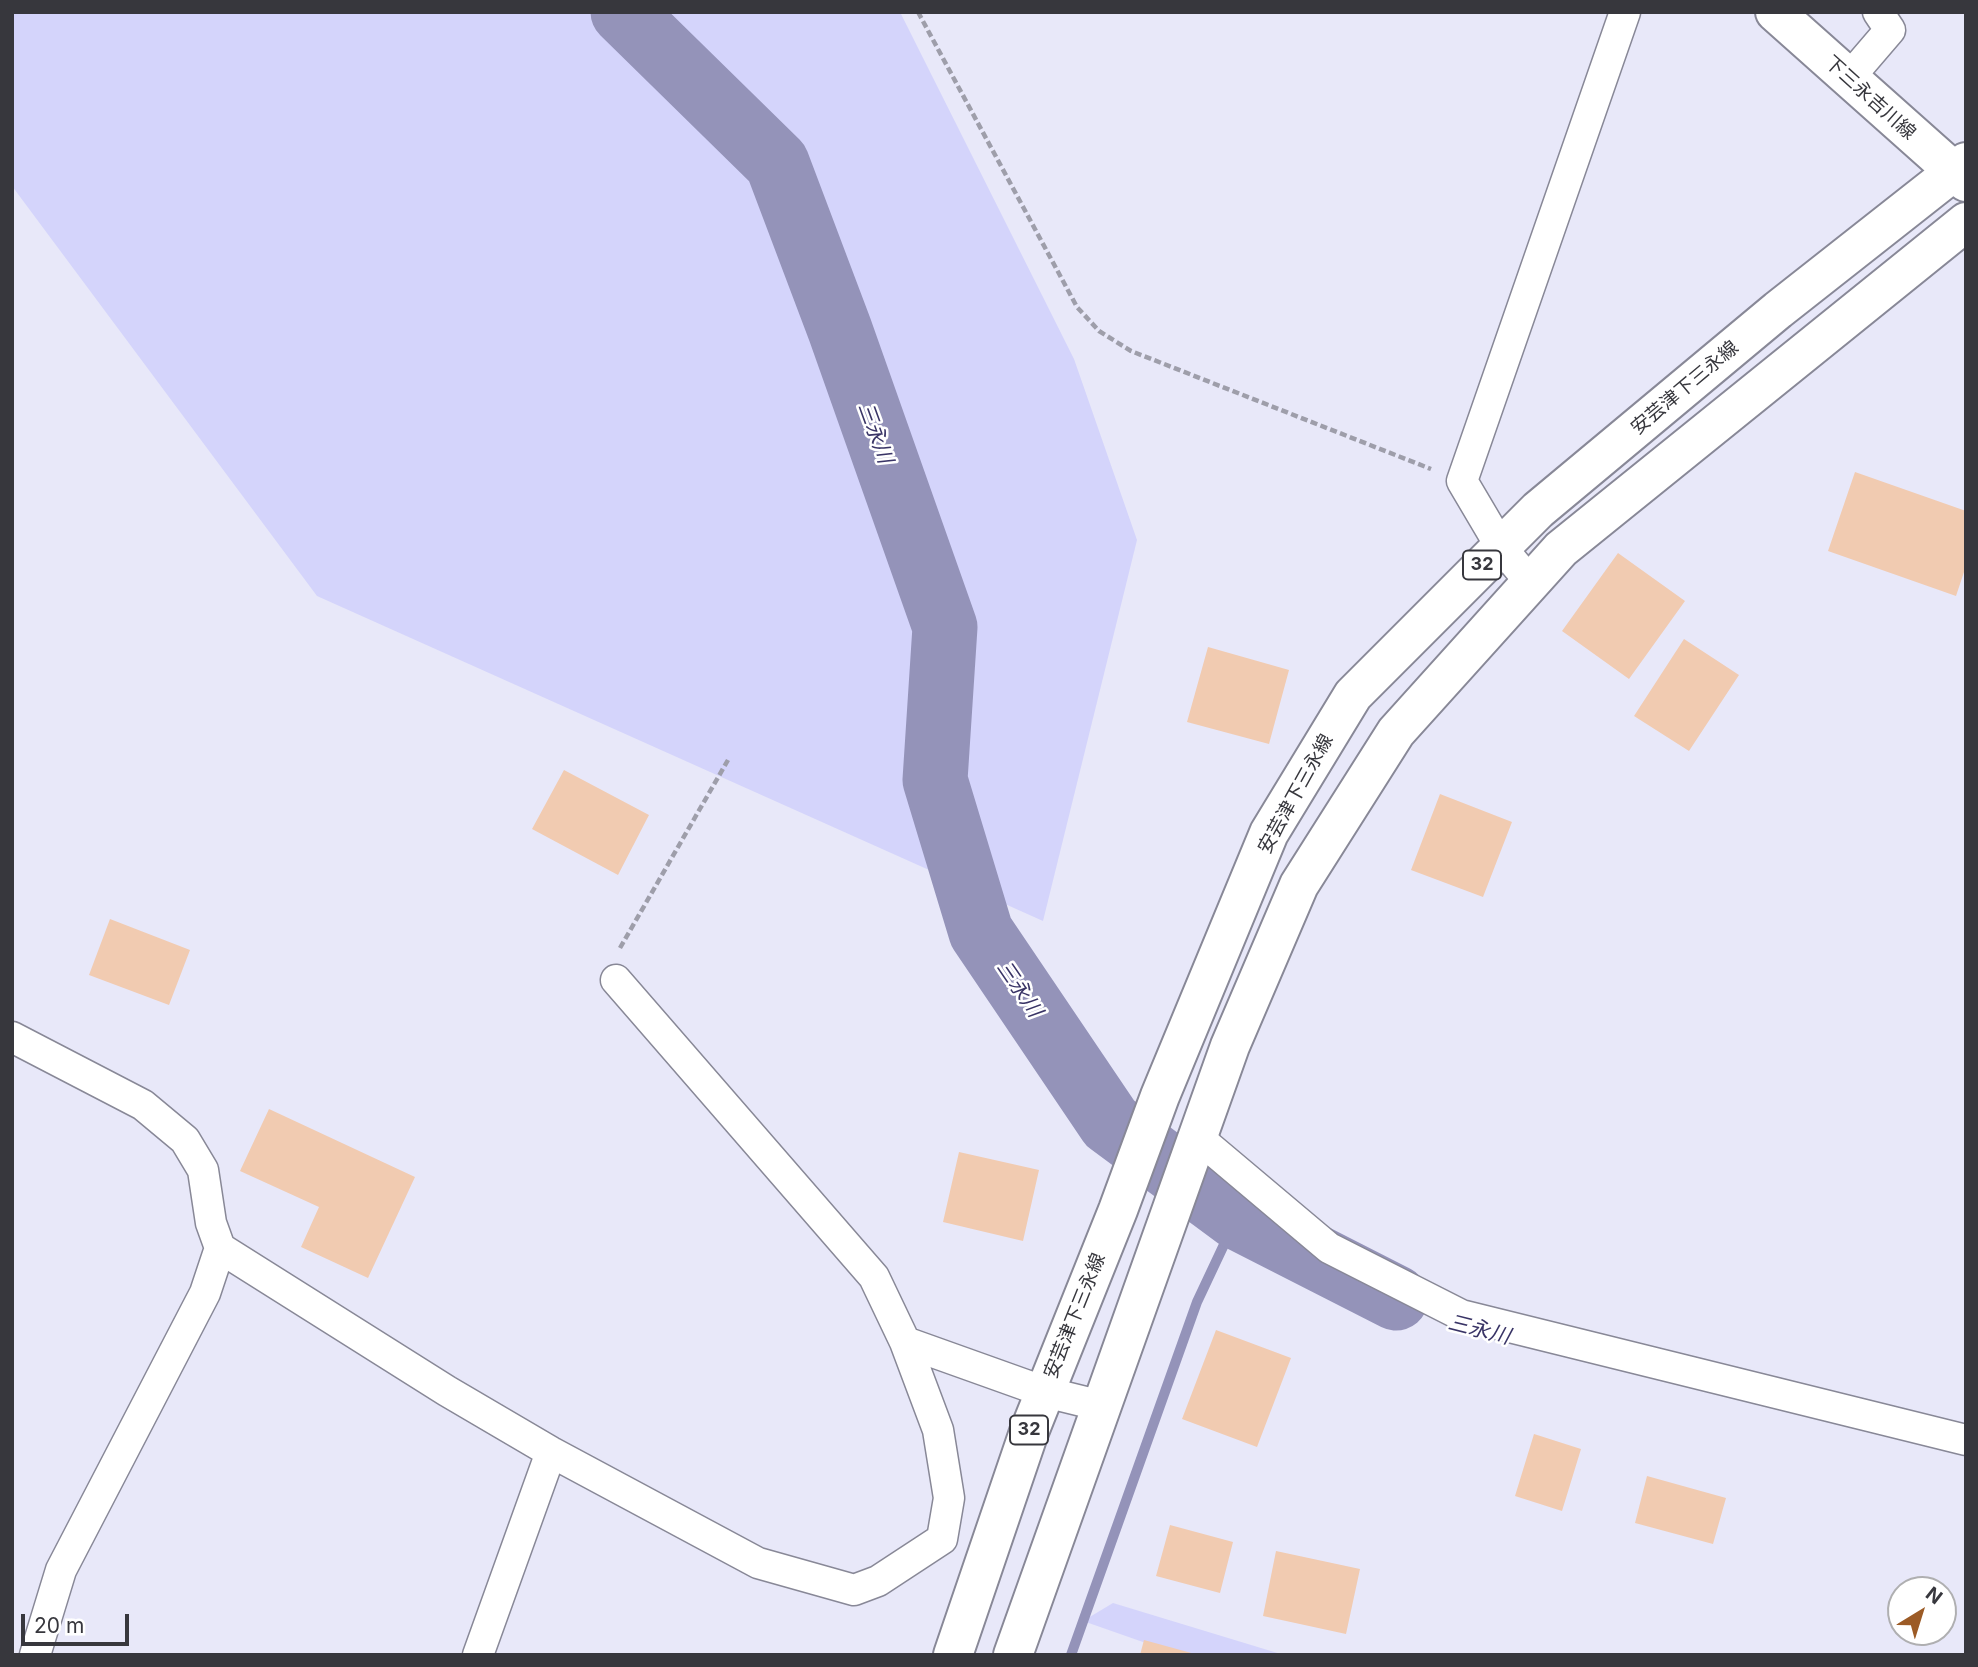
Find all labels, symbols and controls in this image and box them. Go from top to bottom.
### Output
street label: 下三永吉川線 [1820,51,1920,145]
street label: 安芸津下三永線 [1627,337,1743,439]
water label: 三永川 [852,399,898,467]
road number: 32 [1463,550,1501,580]
street label: 安芸津下三永線 [1254,730,1338,858]
water label: 三永川 [991,956,1047,1022]
street label: 安芸津下三永線 [1040,1250,1110,1382]
water label: 三永川 [1445,1310,1513,1350]
road number: 32 [1010,1415,1048,1444]
north arrow [1887,1576,1957,1646]
text: N [1921,1582,1947,1609]
scale bar [24,1600,133,1644]
text: 20 m [34,1613,84,1638]

